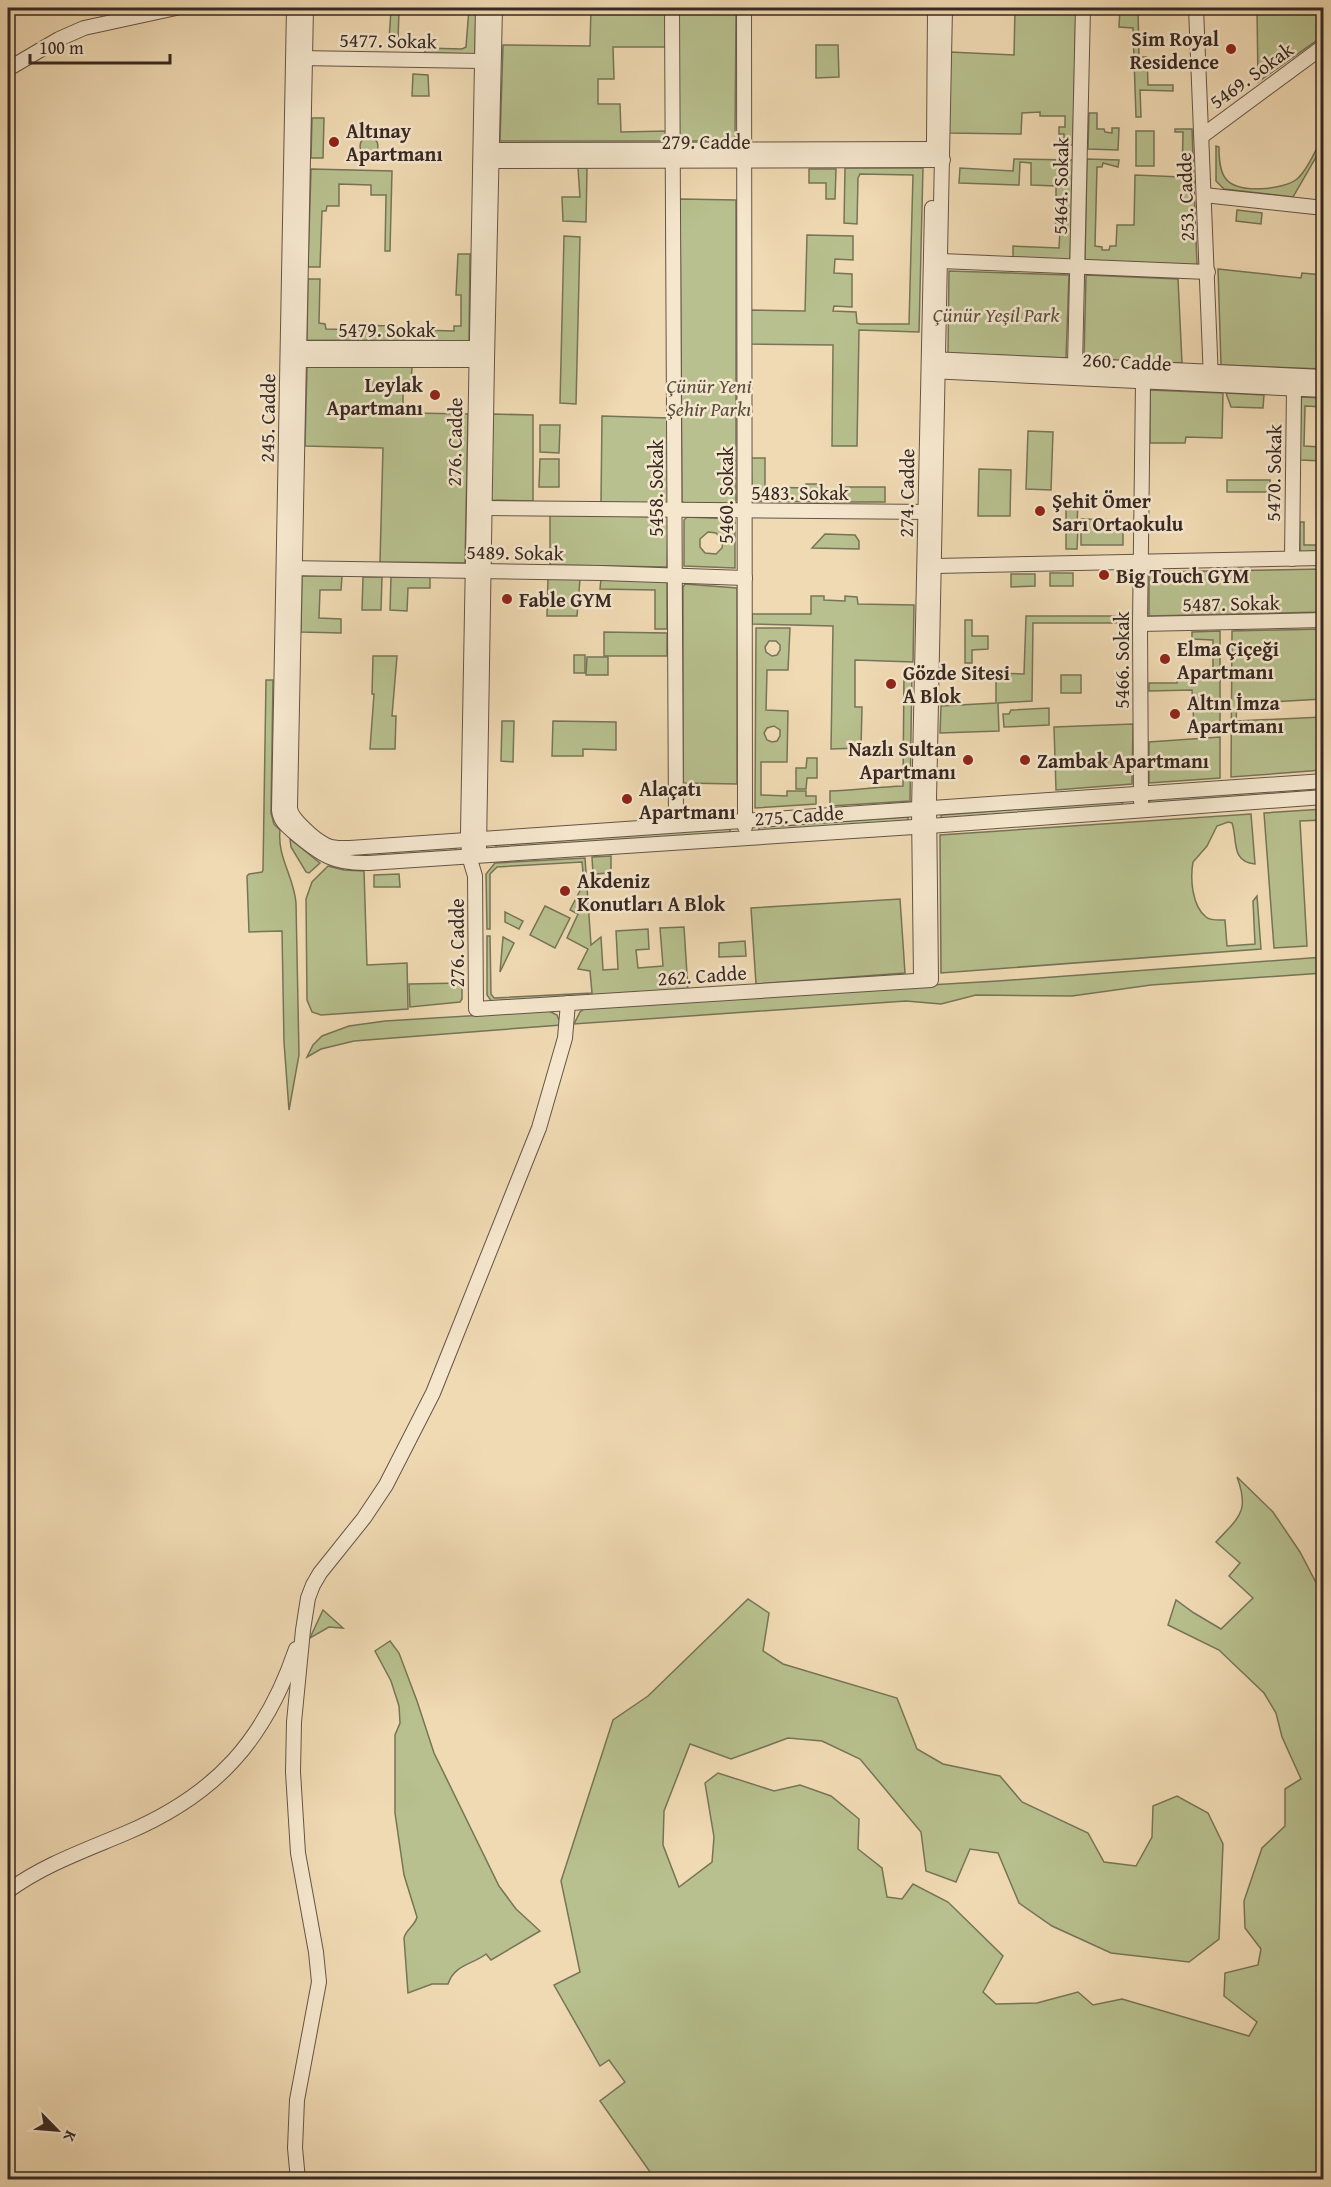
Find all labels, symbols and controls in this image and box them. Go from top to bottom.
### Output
place label: Sim Royal Residence [1130,24,1219,76]
street label: 5477. Sokak [339,25,438,55]
scale bar [30,27,170,65]
text: 100 m [39,34,84,61]
street label: 5469. Sokak [1203,34,1300,115]
marker: Sim Royal Residence [1224,42,1238,56]
place label: Altınay Apartmanı [346,116,443,168]
street label: 279. Cadde [661,127,751,156]
marker: Altınay Apartmanı [327,135,341,149]
street label: 5464. Sokak [1045,136,1075,235]
street label: 253. Cadde [1169,152,1201,242]
park label: Çünür Yeşil Park [933,300,1060,329]
street label: 5479. Sokak [338,315,437,344]
street label: 260. Cadde [1082,344,1172,378]
place label: Leylak Apartmanı [326,370,424,422]
park label: Çünür Yeni Şehir Parkı [666,371,752,423]
street label: 245. Cadde [252,373,282,463]
marker: Leylak Apartmanı [428,388,442,402]
street label: 276. Cadde [439,397,469,487]
street label: 5470. Sokak [1258,423,1288,522]
street label: 5458. Sokak [641,438,670,537]
street label: 5460. Sokak [711,445,740,544]
street label: 274. Cadde [891,448,921,538]
street label: 5483. Sokak [751,478,850,507]
place label: Şehit Ömer Sarı Ortaokulu [1052,486,1184,538]
marker: Şehit Ömer Sarı Ortaokulu [1033,504,1047,518]
street label: 5489. Sokak [466,537,565,567]
place label: Big Touch GYM [1116,561,1250,590]
marker: Big Touch GYM [1097,568,1111,582]
place label: Fable GYM [519,585,612,614]
street label: 5487. Sokak [1182,588,1281,618]
marker: Fable GYM [500,592,514,606]
street label: 5466. Sokak [1107,610,1136,709]
place label: Elma Çiçeği Apartmanı [1177,634,1279,686]
marker: Elma Çiçeği Apartmanı [1158,652,1172,666]
place label: Gözde Sitesi A Blok [903,658,1010,710]
marker: Gözde Sitesi A Blok [884,677,898,691]
place label: Altın İmza Apartmanı [1187,688,1284,740]
marker: Altın İmza Apartmanı [1168,707,1182,721]
place label: Nazlı Sultan Apartmanı [848,734,956,786]
place label: Zambak Apartmanı [1037,746,1209,775]
marker: Nazlı Sultan Apartmanı [961,753,975,767]
marker: Zambak Apartmanı [1018,753,1032,767]
place label: Alaçatı Apartmanı [639,774,736,826]
marker: Alaçatı Apartmanı [620,792,634,806]
street label: 275. Cadde [753,797,845,833]
place label: Akdeniz Konutları A Blok [577,866,726,918]
marker: Akdeniz Konutları A Blok [558,884,572,898]
street label: 276. Cadde [442,898,471,988]
street label: 262. Cadde [656,957,748,993]
north arrow [27,2100,87,2160]
text: K [57,2127,84,2147]

